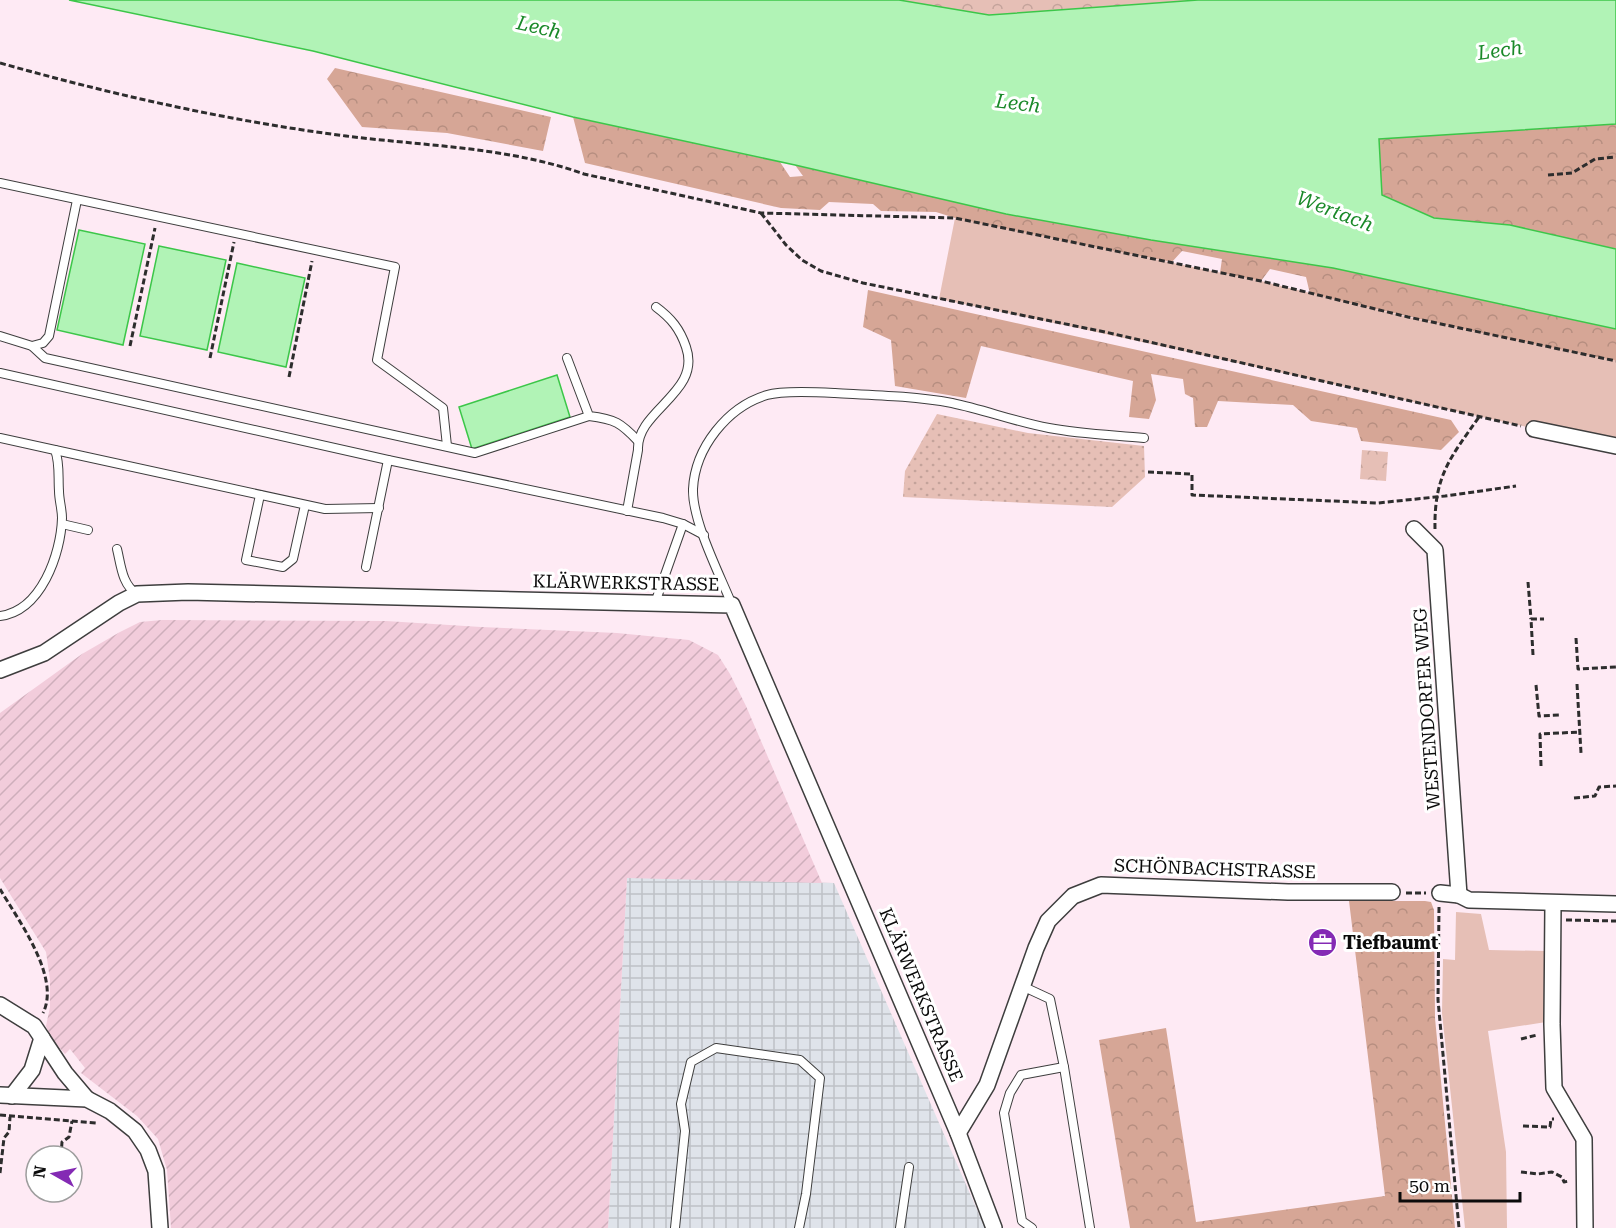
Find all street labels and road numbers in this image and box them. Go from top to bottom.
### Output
street label: KLÄRWERKSTRASSE [532,570,720,595]
street label: WESTENDORFER WEG [1409,607,1444,811]
street label: SCHÖNBACHSTRASSE [1114,854,1316,883]
street label: KLÄRWERKSTRASSE [875,905,968,1085]

